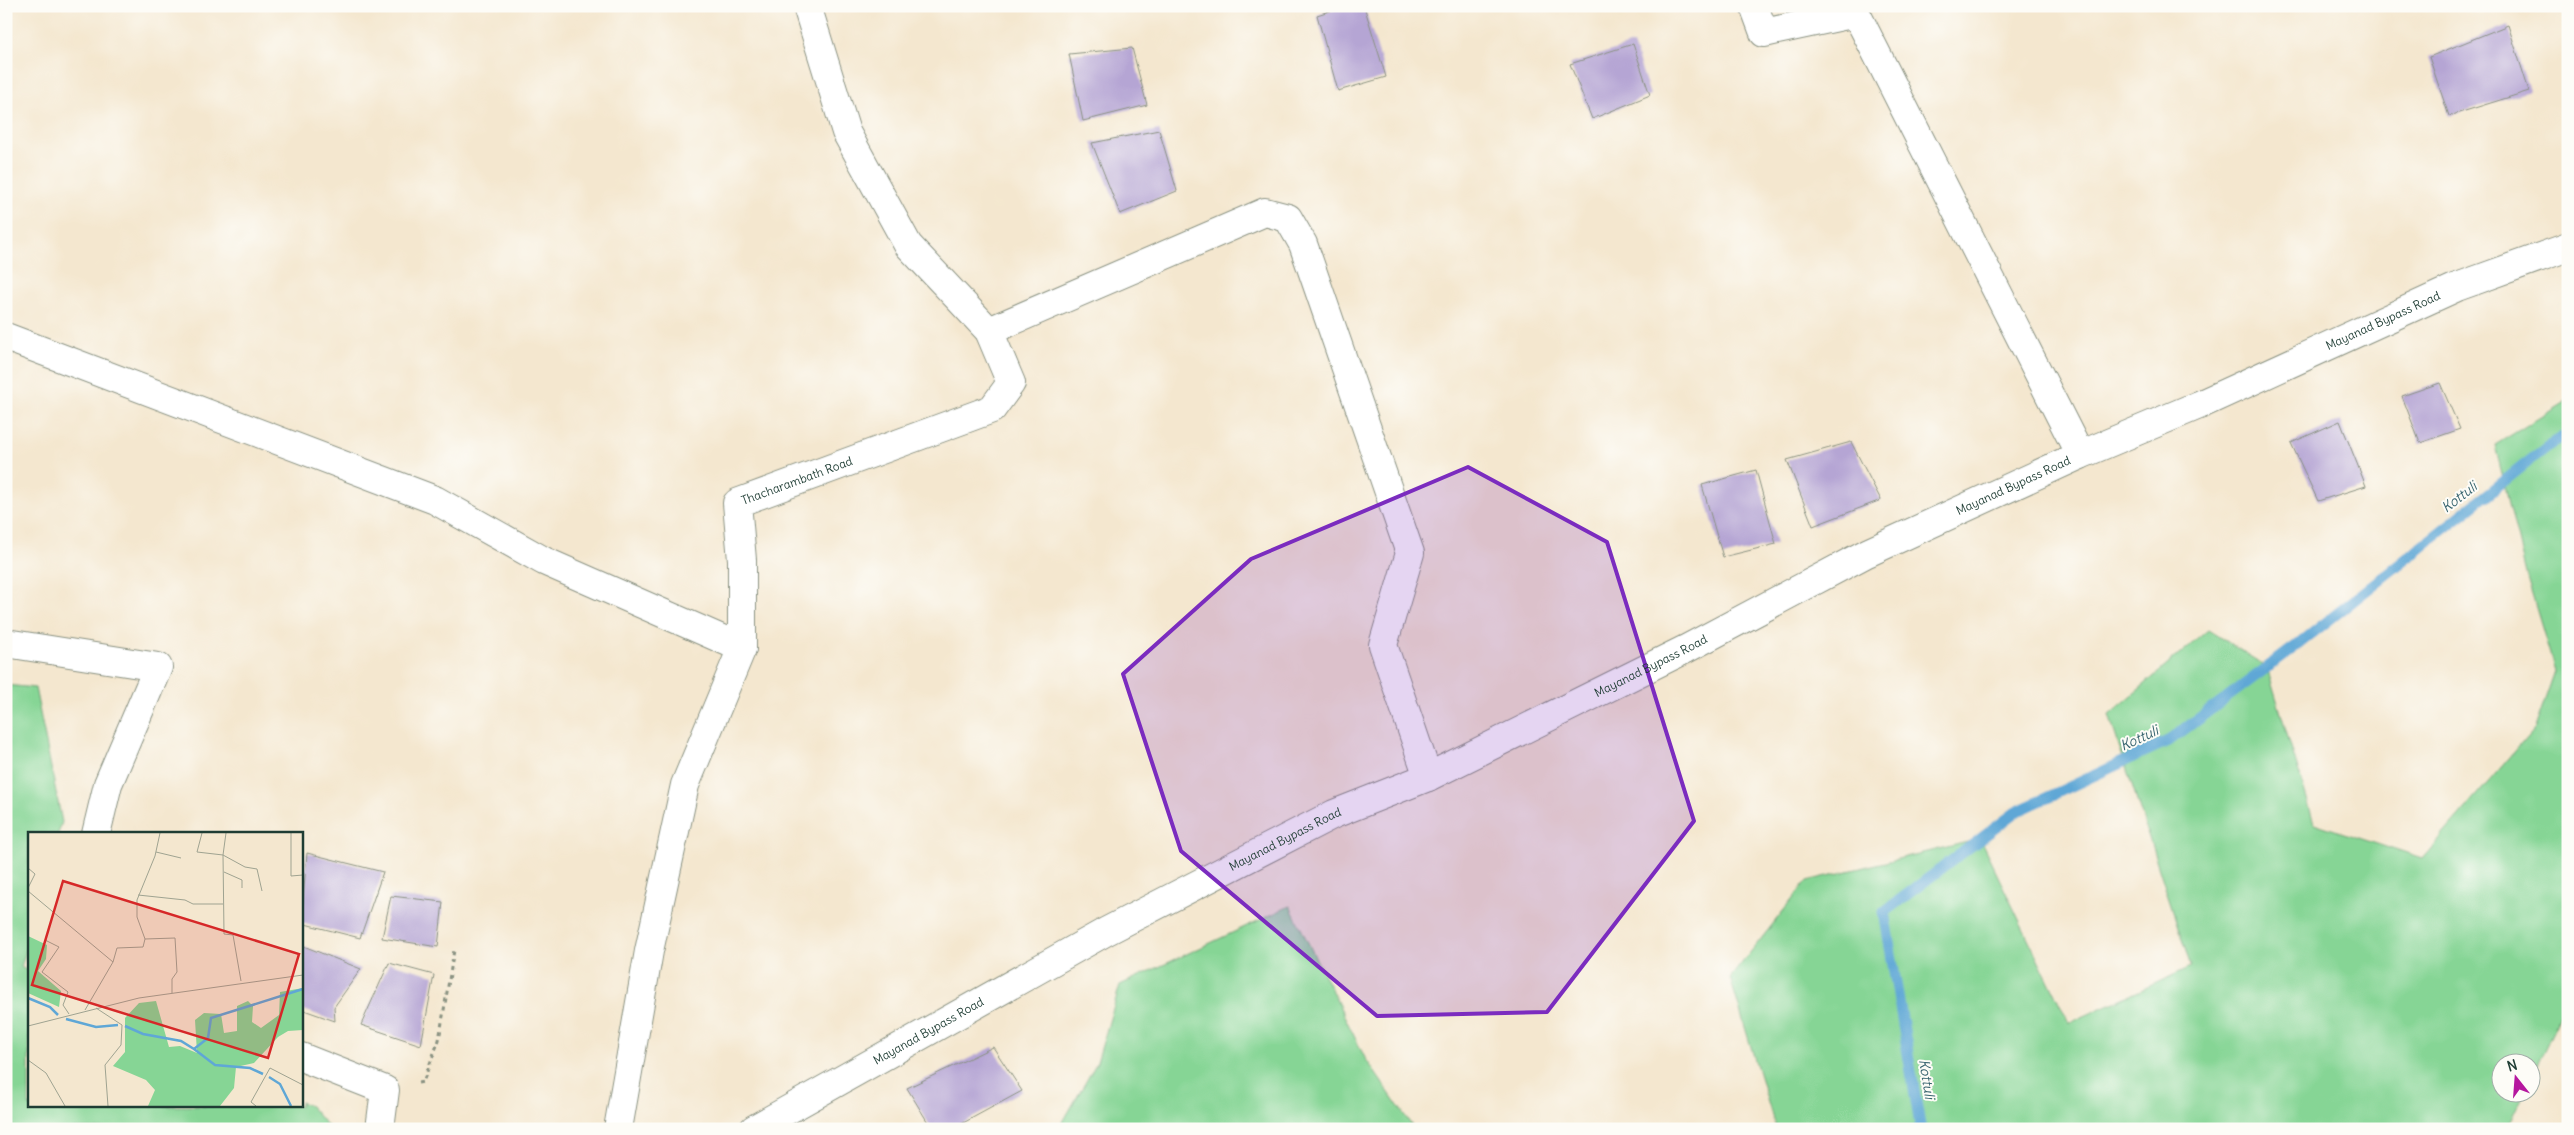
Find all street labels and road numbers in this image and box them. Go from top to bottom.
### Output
street label: Mayanad Bypass Road [2323,288,2442,353]
street label: Mayanad Bypass Road [1953,452,2073,518]
street label: Thacharambath Road [739,453,854,508]
street label: Mayanad Bypass Road [1592,631,1710,700]
street label: Mayanad Bypass Road [1226,804,1343,874]
street label: Mayanad Bypass Road [870,994,986,1068]

